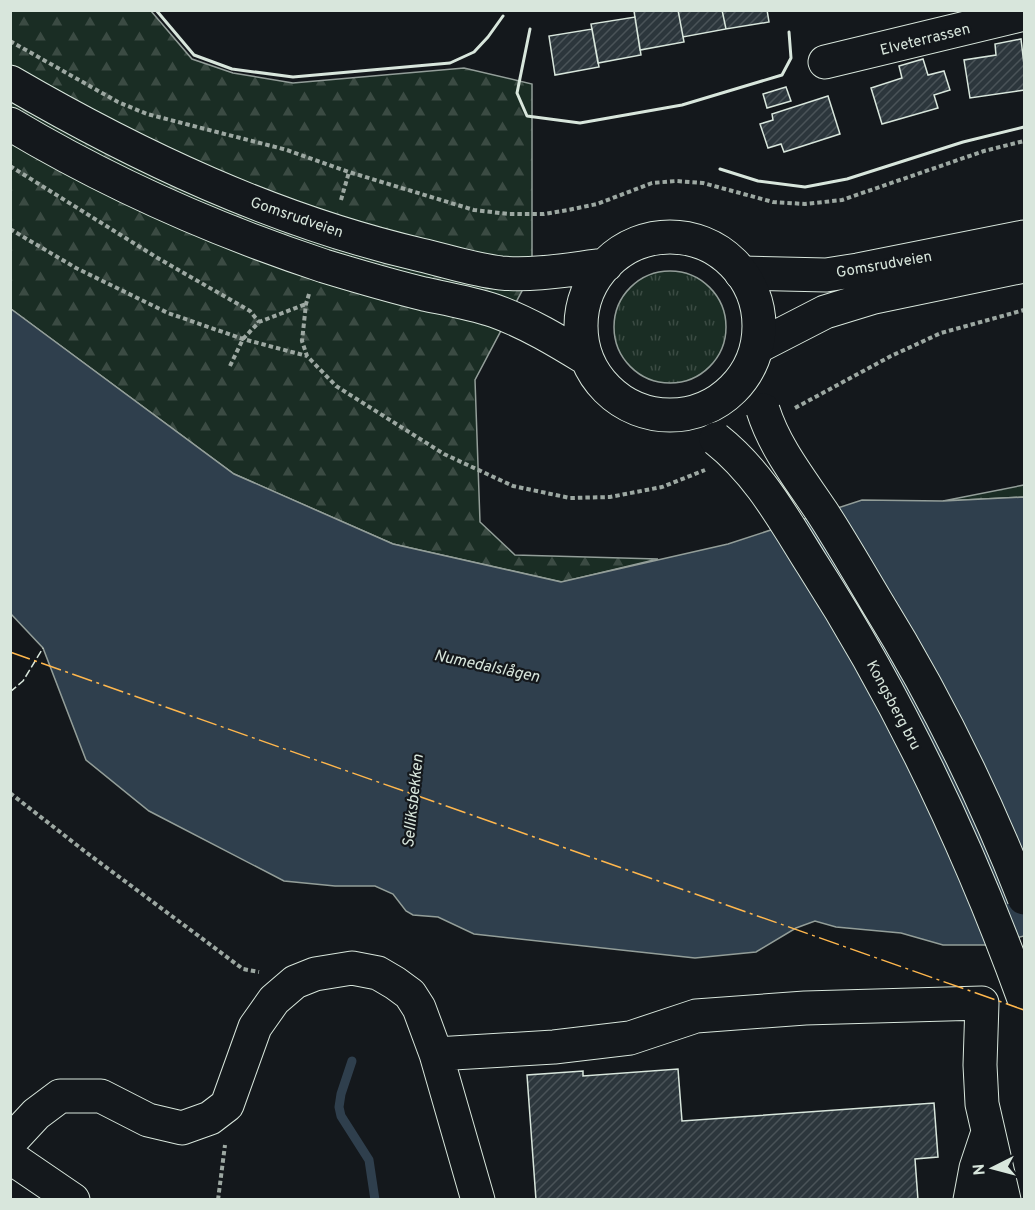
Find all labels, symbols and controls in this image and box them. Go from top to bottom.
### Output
street label: Elveterrassen [878,20,972,61]
street label: Gomsrudveien [248,194,345,243]
street label: Gomsrudveien [835,248,934,283]
water label: Numedalslågen [432,646,542,688]
street label: Kongsberg bru [861,658,924,754]
water label: Selliksbekken [399,753,429,849]
north arrow [963,1138,1023,1198]
text: N [970,1163,991,1176]

